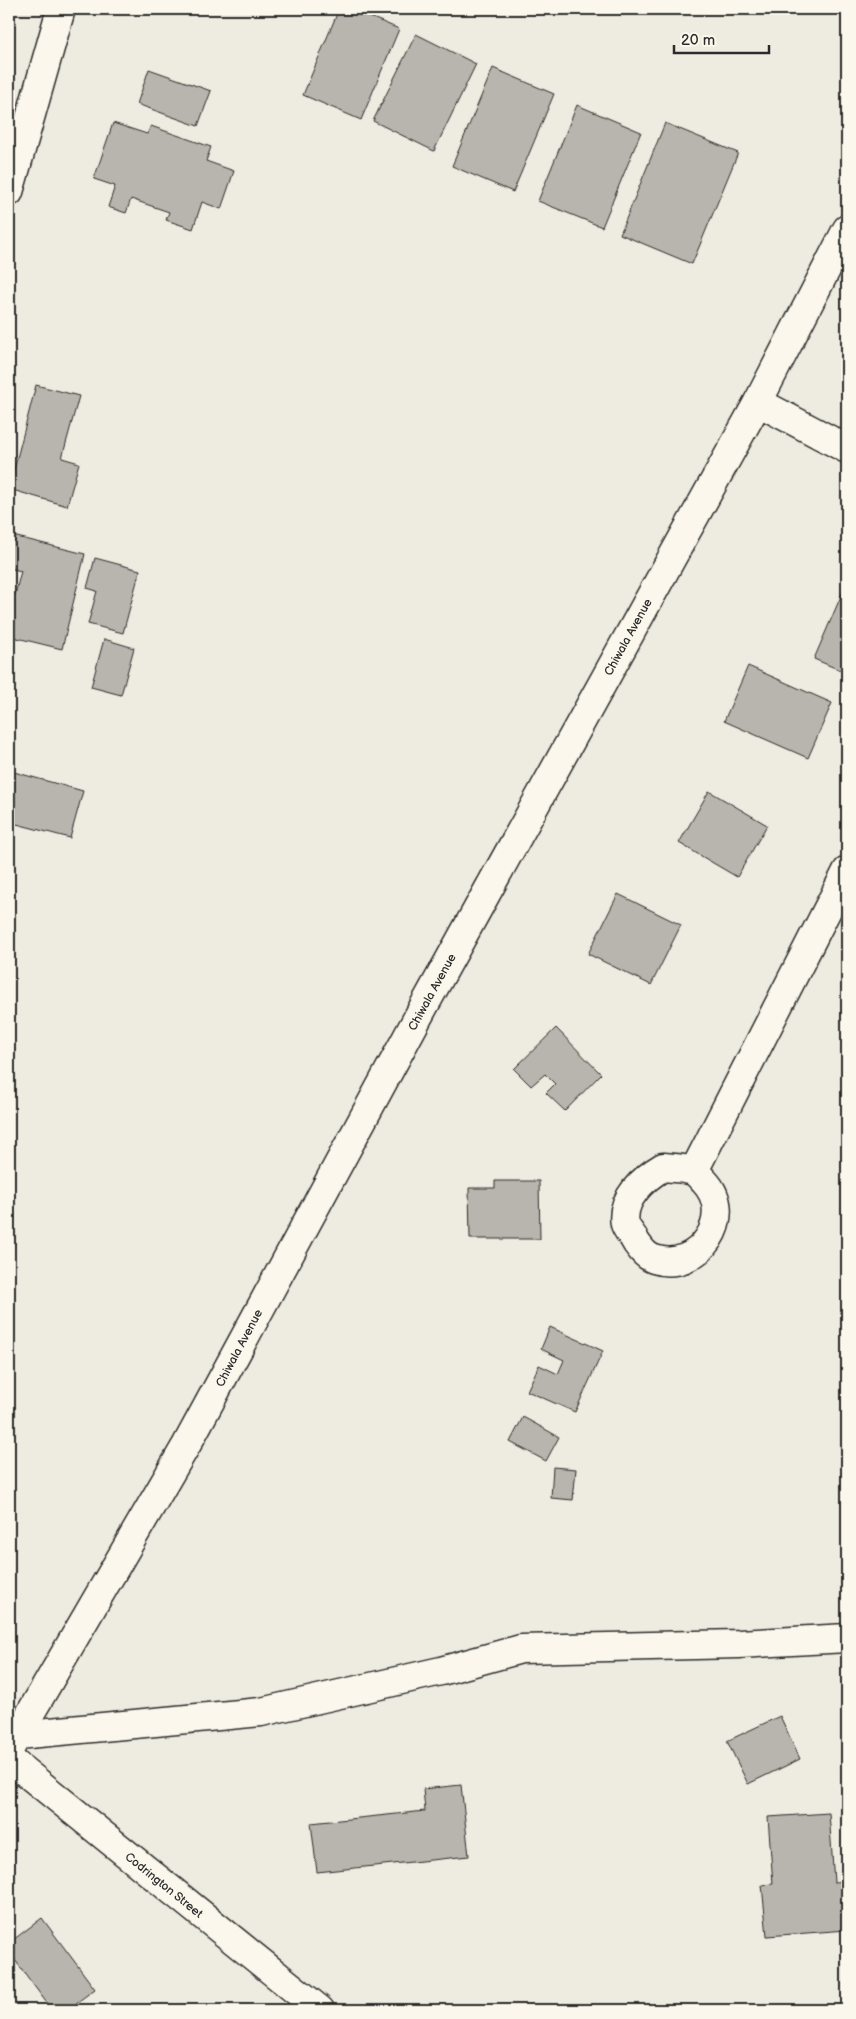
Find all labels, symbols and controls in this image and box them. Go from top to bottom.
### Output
scale bar [674,22,768,54]
text: 20 m [681,31,715,50]
street label: Chiwala Avenue [601,596,656,678]
street label: Chiwala Avenue [405,951,460,1033]
street label: Chiwala Avenue [213,1307,266,1390]
street label: Codrington Street [122,1849,206,1922]

